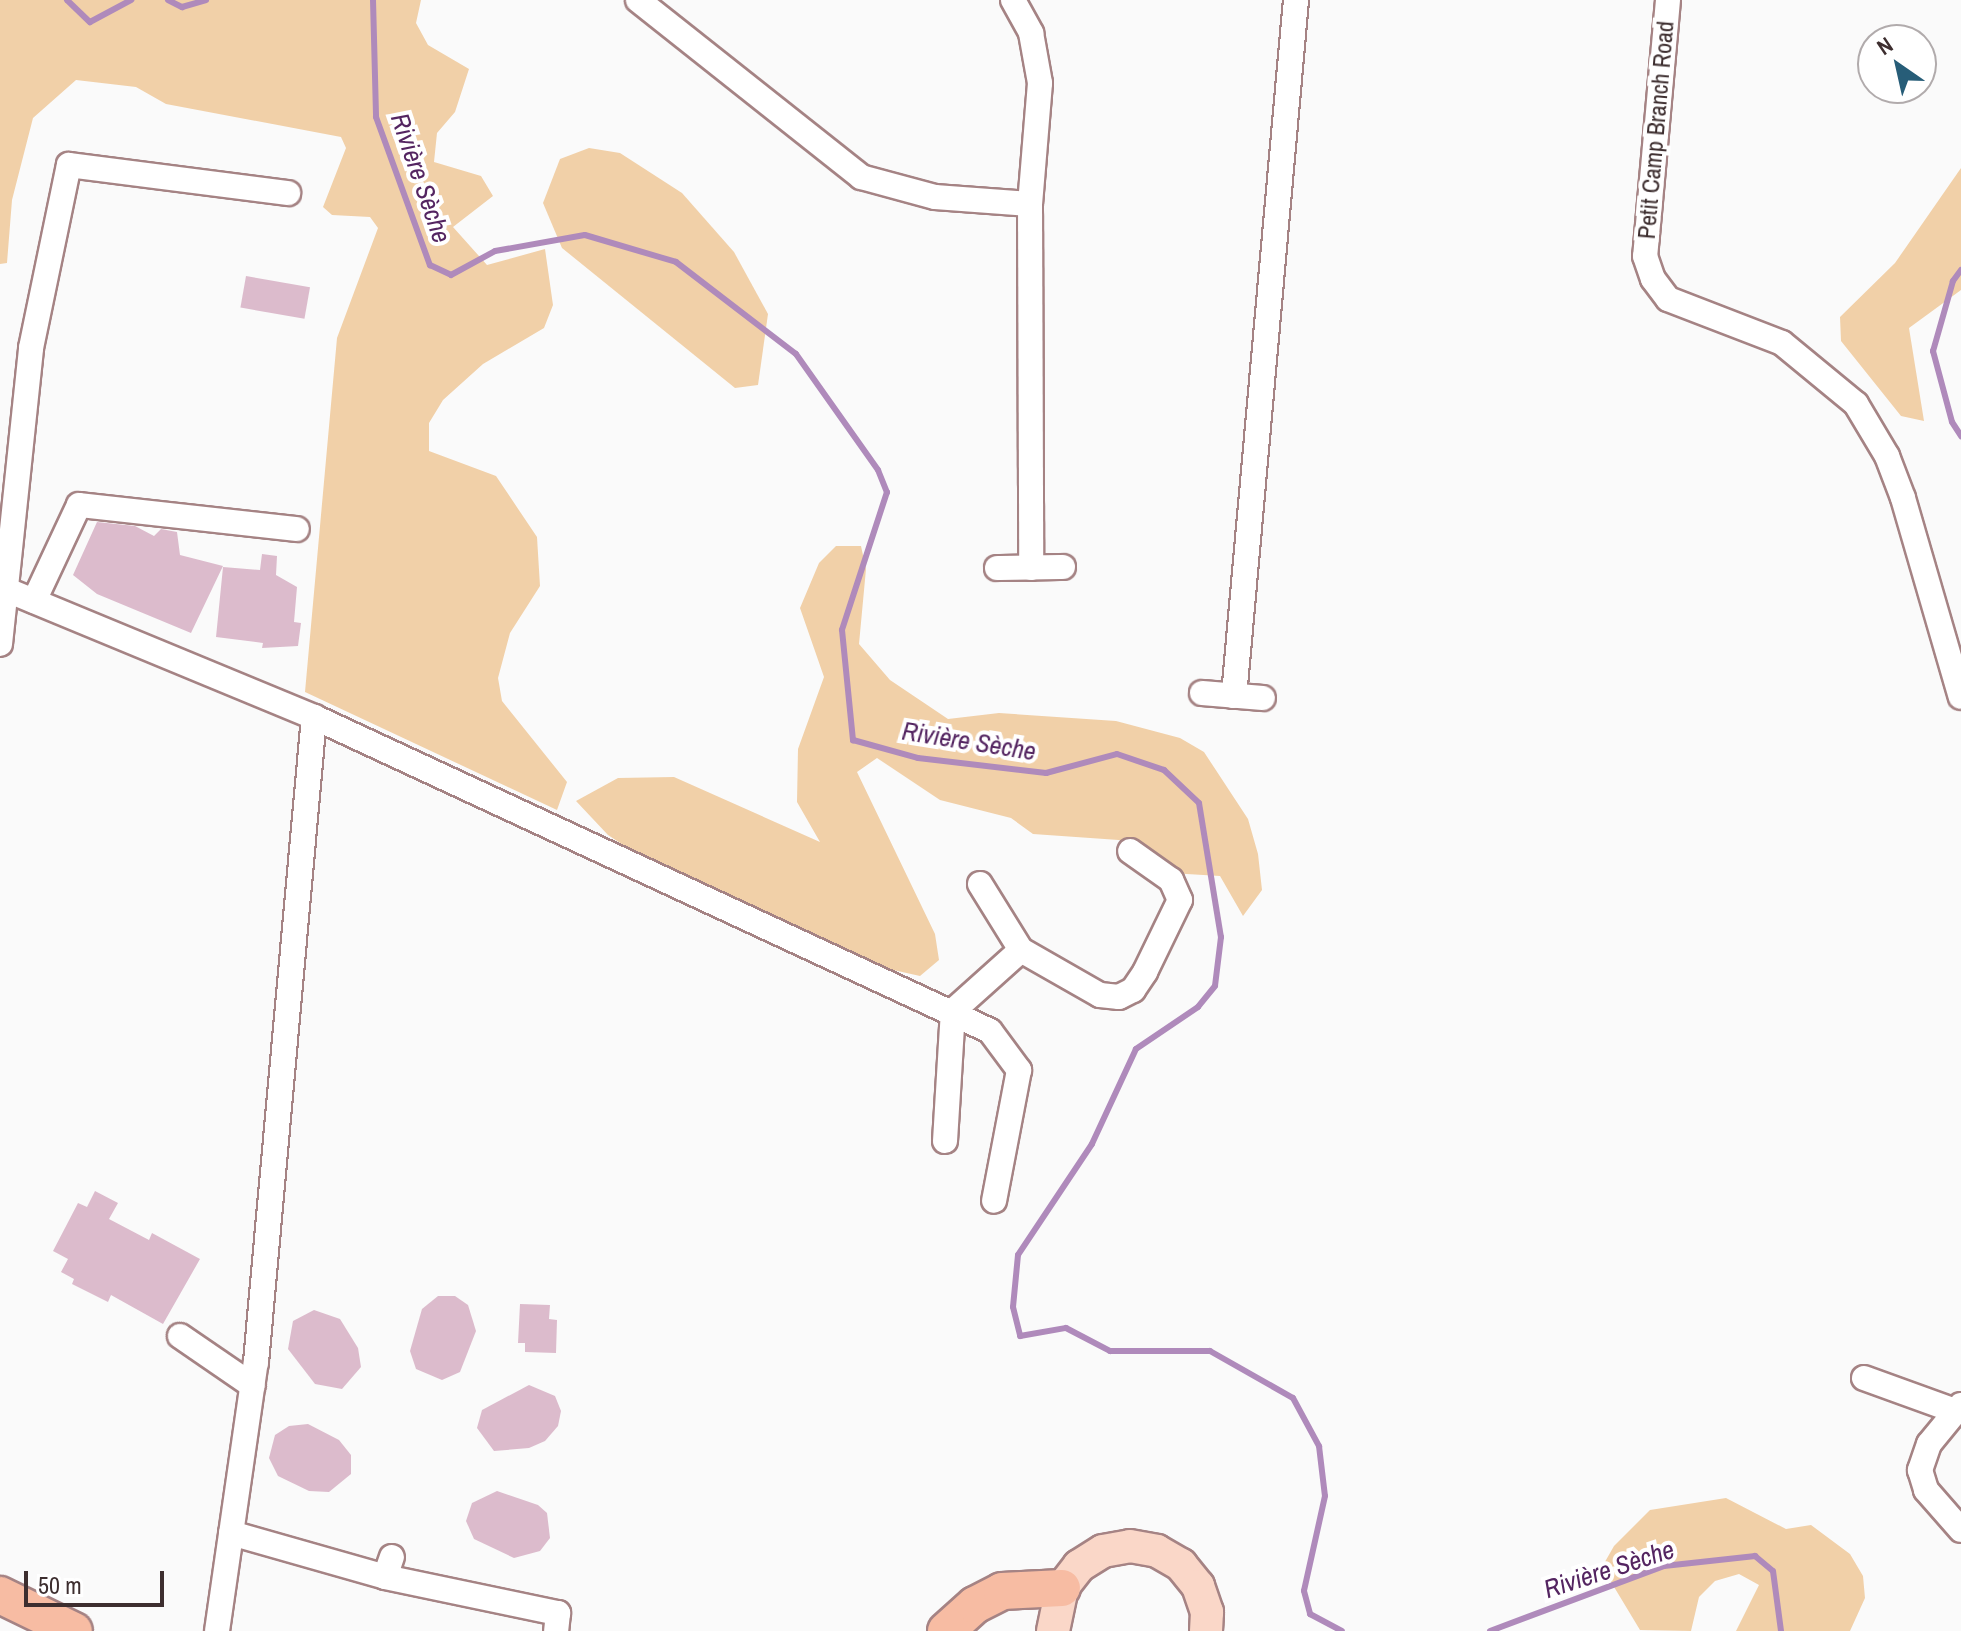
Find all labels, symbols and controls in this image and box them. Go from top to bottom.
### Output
street label: Petit Camp Branch Road [1632,20,1680,240]
north arrow [1857,24,1937,104]
text: N [1871,30,1898,62]
water label: Rivière Sèche [384,109,458,247]
water label: Rivière Sèche [900,715,1038,767]
water label: Rivière Sèche [1540,1533,1678,1605]
scale bar [28,1555,168,1605]
text: 50 m [38,1569,82,1601]

